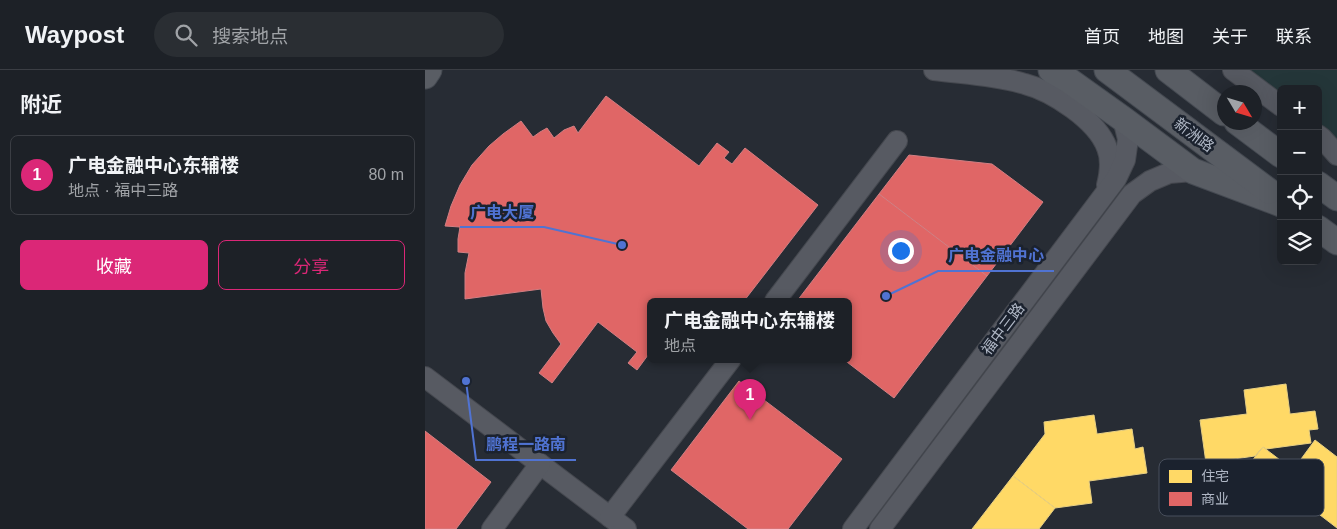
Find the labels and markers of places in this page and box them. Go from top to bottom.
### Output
callout: 广电大厦 [460,196,544,227]
callout: 广电金融中心 [938,240,1054,271]
pin: 1 [734,379,766,420]
callout: 鹏程一路南 [476,429,576,460]

